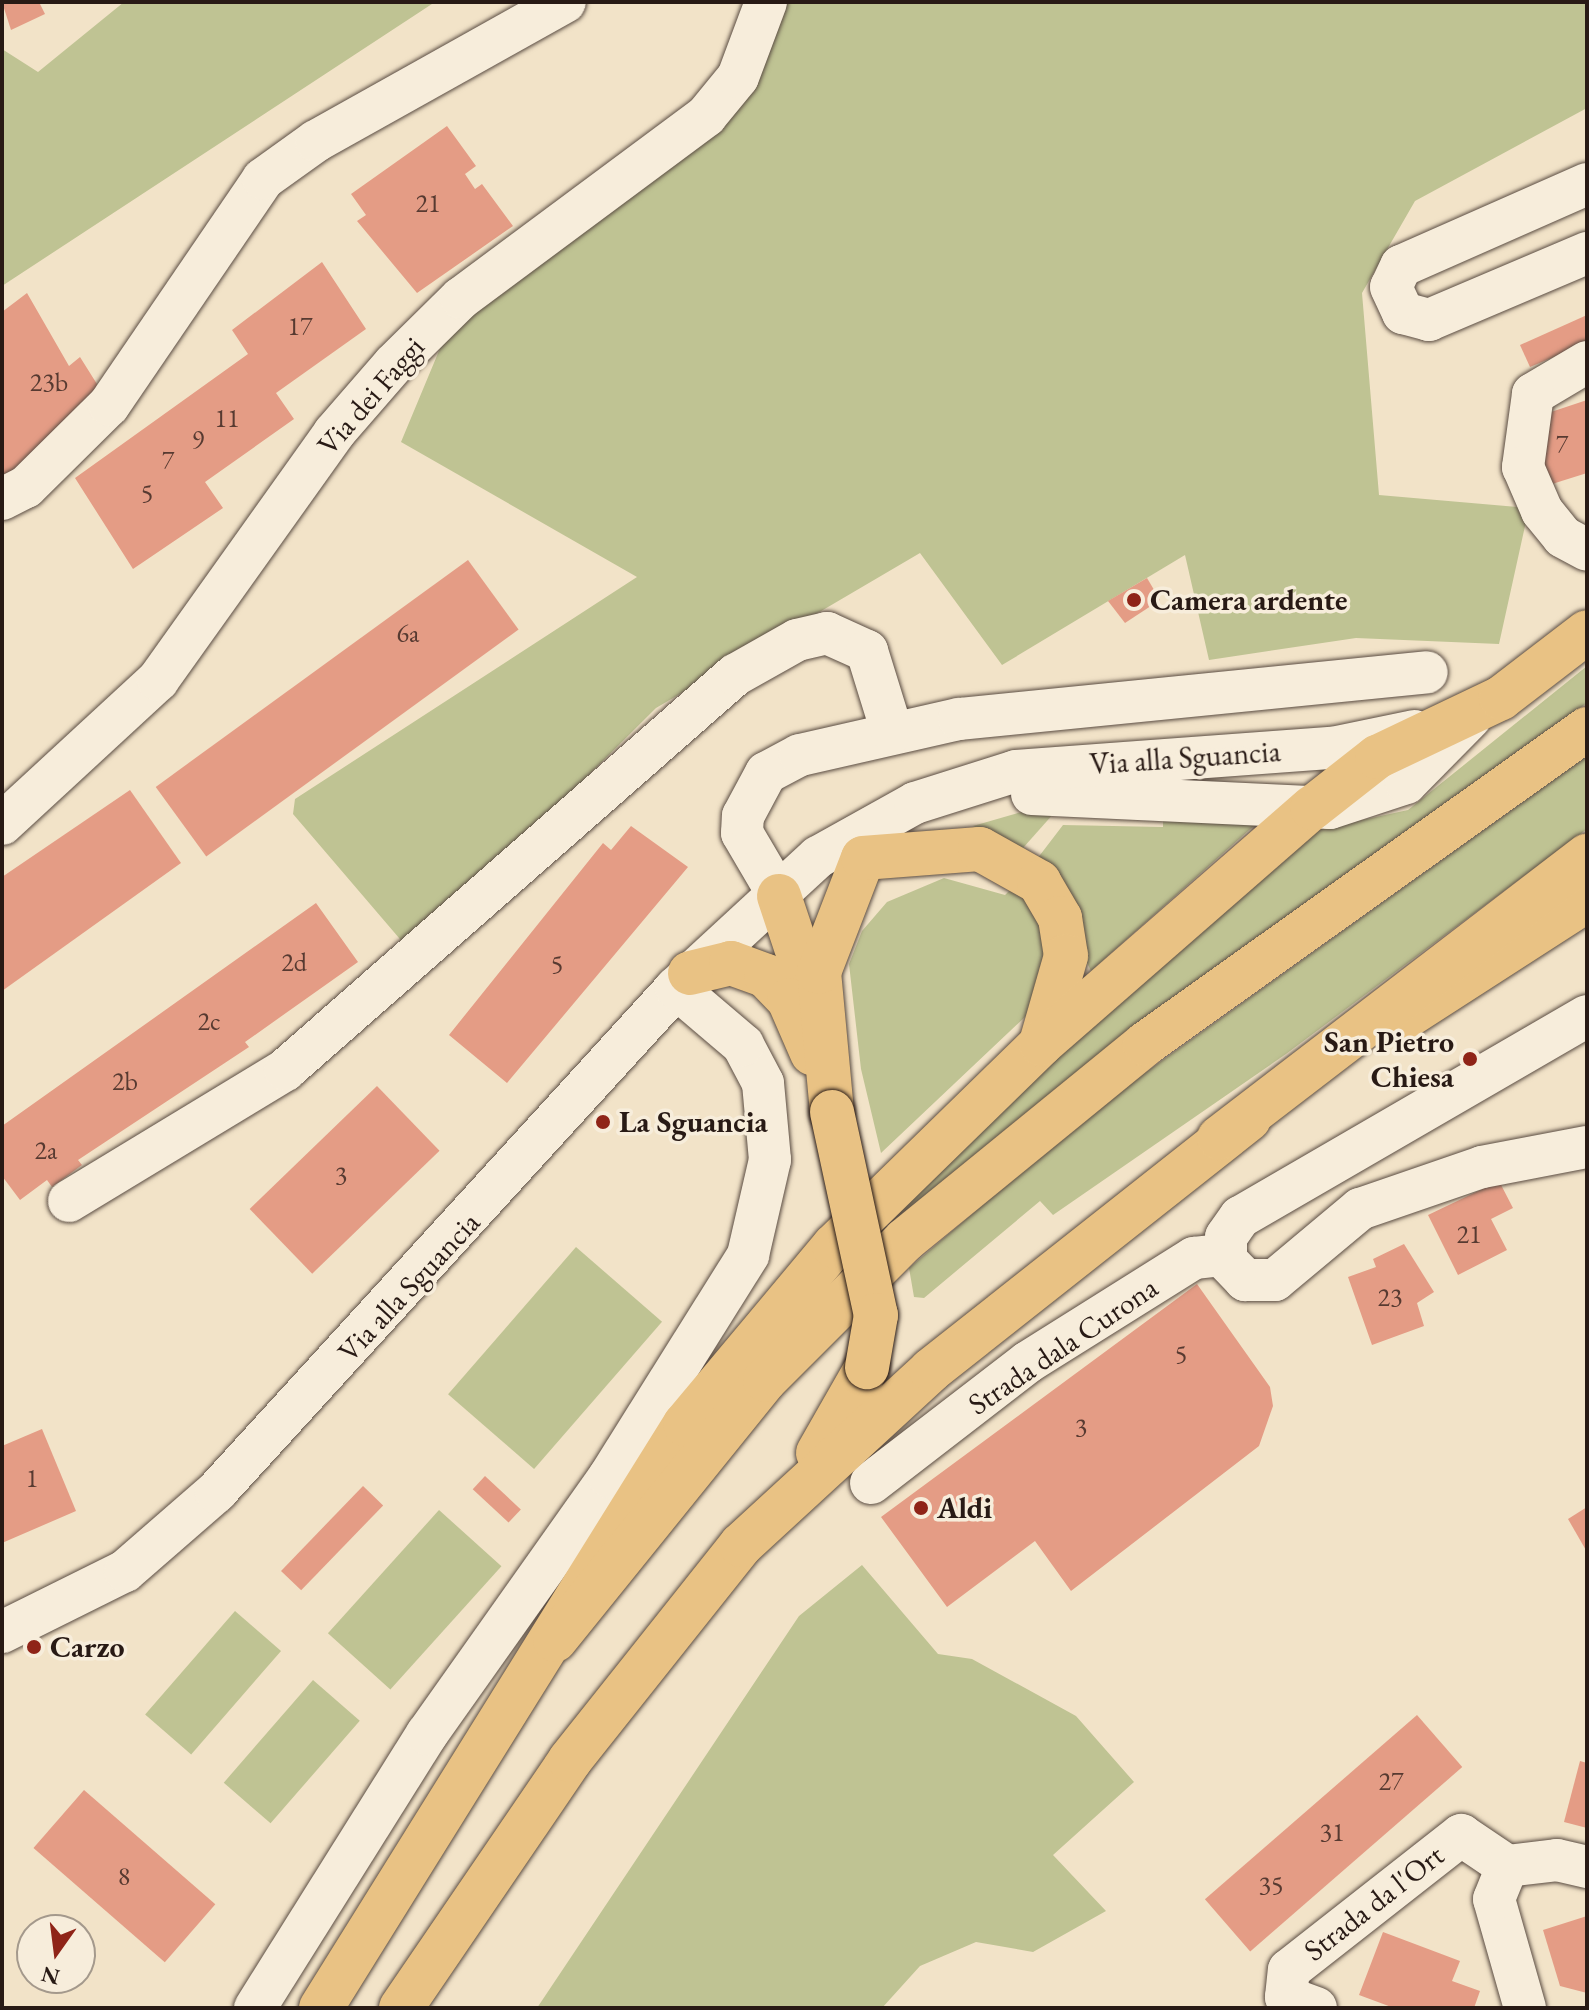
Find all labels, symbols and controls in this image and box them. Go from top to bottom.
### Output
house number: 21 [416,188,440,220]
house number: 17 [288,311,312,343]
street label: Via dei Faggi [310,329,432,463]
house number: 23b [30,367,68,399]
house number: 11 [215,403,239,435]
house number: 9 [192,425,204,457]
house number: 7 [1556,429,1568,461]
house number: 7 [162,445,174,477]
house number: 5 [141,478,153,510]
place label: Camera ardente [1150,582,1347,618]
marker: Camera ardente [1125,591,1143,609]
house number: 6a [397,618,419,650]
street label: Via alla Sguancia [1088,733,1282,783]
house number: 2d [281,947,307,979]
house number: 5 [551,949,563,981]
house number: 2c [197,1006,221,1038]
place label: San Pietro Chiesa [1324,1024,1454,1094]
marker: San Pietro Chiesa [1461,1050,1479,1068]
house number: 2b [112,1066,138,1098]
place label: La Sguancia [619,1104,768,1140]
marker: La Sguancia [594,1113,612,1131]
house number: 2a [35,1135,57,1167]
house number: 3 [335,1160,347,1192]
street label: Via alla Sguancia [331,1205,487,1369]
house number: 21 [1457,1219,1481,1251]
street label: Strada dala Curona [961,1269,1165,1423]
house number: 23 [1378,1282,1402,1314]
house number: 5 [1175,1339,1187,1371]
house number: 3 [1075,1412,1087,1444]
house number: 1 [26,1463,38,1495]
place label: Aldi [937,1490,992,1526]
marker: Aldi [912,1499,930,1517]
place label: Carzo [50,1629,125,1665]
marker: Carzo [25,1638,43,1656]
house number: 27 [1379,1766,1403,1798]
house number: 31 [1320,1817,1344,1849]
street label: Strada da l'Ort [1297,1837,1451,1969]
house number: 8 [118,1861,130,1893]
house number: 35 [1259,1870,1283,1902]
north arrow [16,1914,96,1994]
text: N [38,1960,63,1992]

